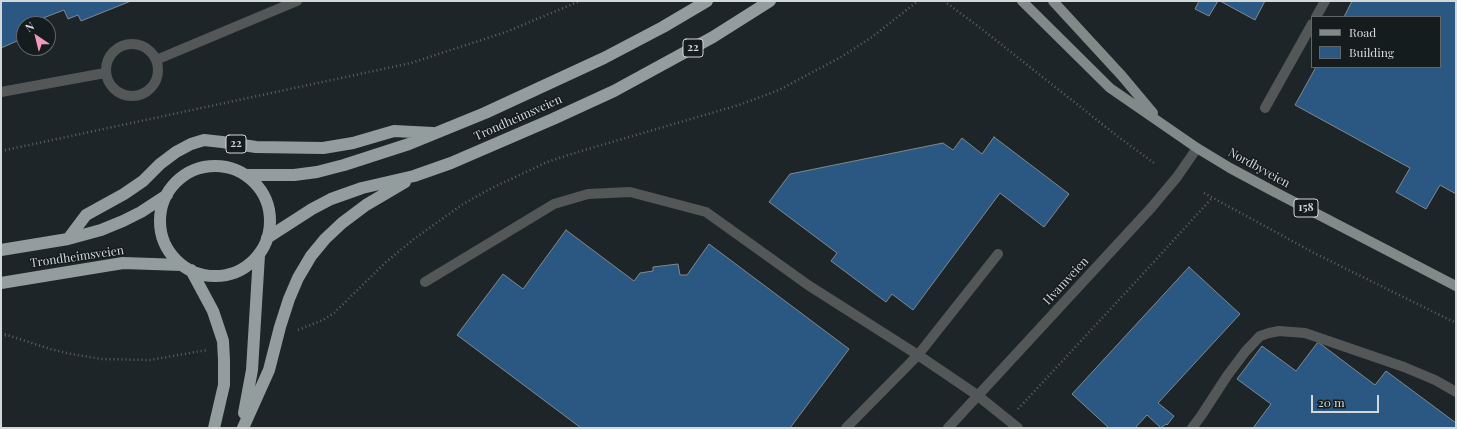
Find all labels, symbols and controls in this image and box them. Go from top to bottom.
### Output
north arrow [16,16,56,56]
legend [1311,16,1441,68]
text: N [22,18,37,35]
text: Road [1349,24,1376,40]
road number: 22 [683,39,703,57]
text: Building [1349,44,1394,60]
street label: Trondheimsveien [472,92,564,144]
road number: 22 [226,135,246,153]
street label: Nordbyveien [1226,145,1292,191]
road number: 158 [1294,199,1318,217]
street label: Trondheimsveien [29,243,125,271]
street label: Hvamveien [1040,254,1092,308]
scale bar [1313,387,1381,413]
text: 20 m [1318,394,1345,410]

